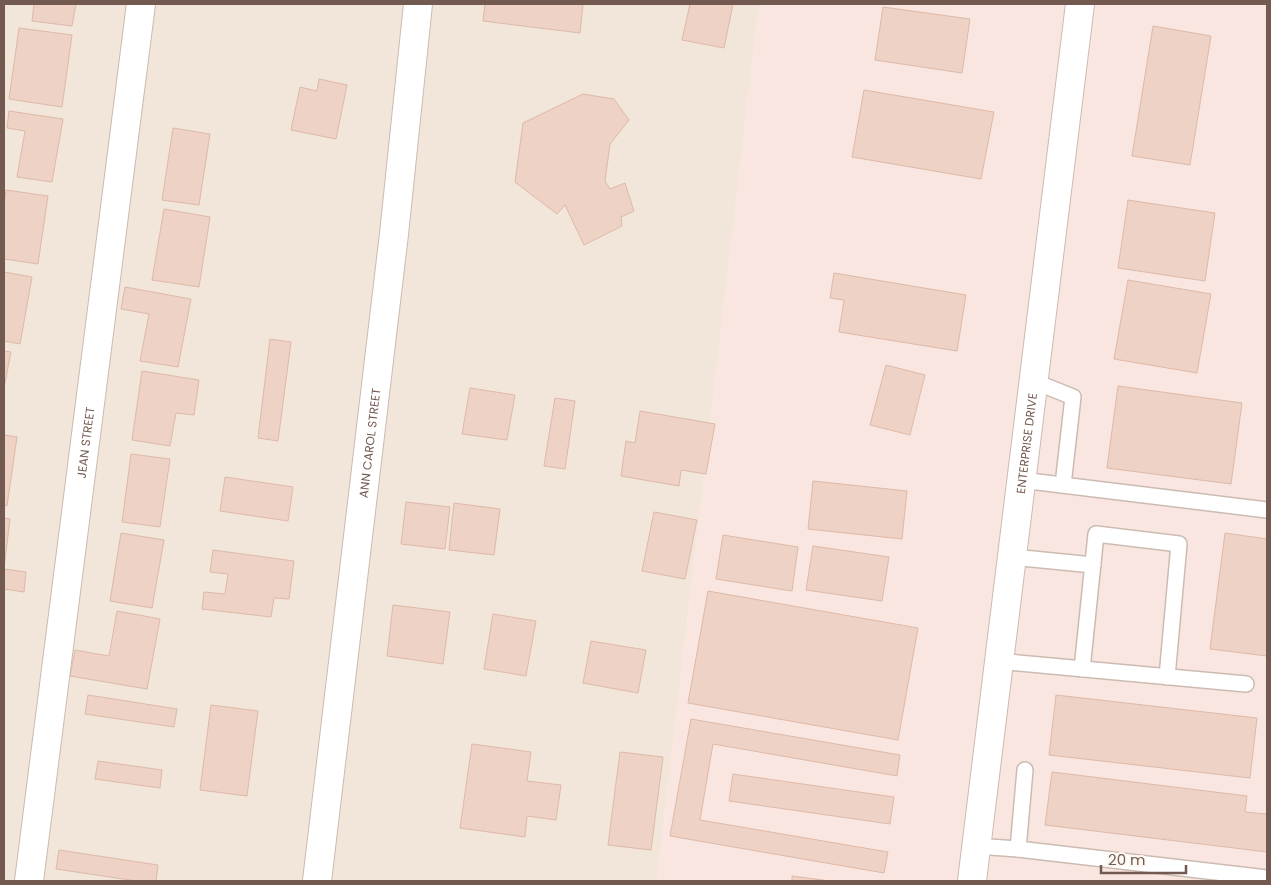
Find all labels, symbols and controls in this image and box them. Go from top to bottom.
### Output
street label: ANN CAROL STREET [354,387,384,499]
street label: ENTERPRISE DRIVE [1011,392,1041,495]
street label: JEAN STREET [72,405,98,479]
scale bar [1101,842,1186,874]
text: 20 m [1108,849,1146,870]

